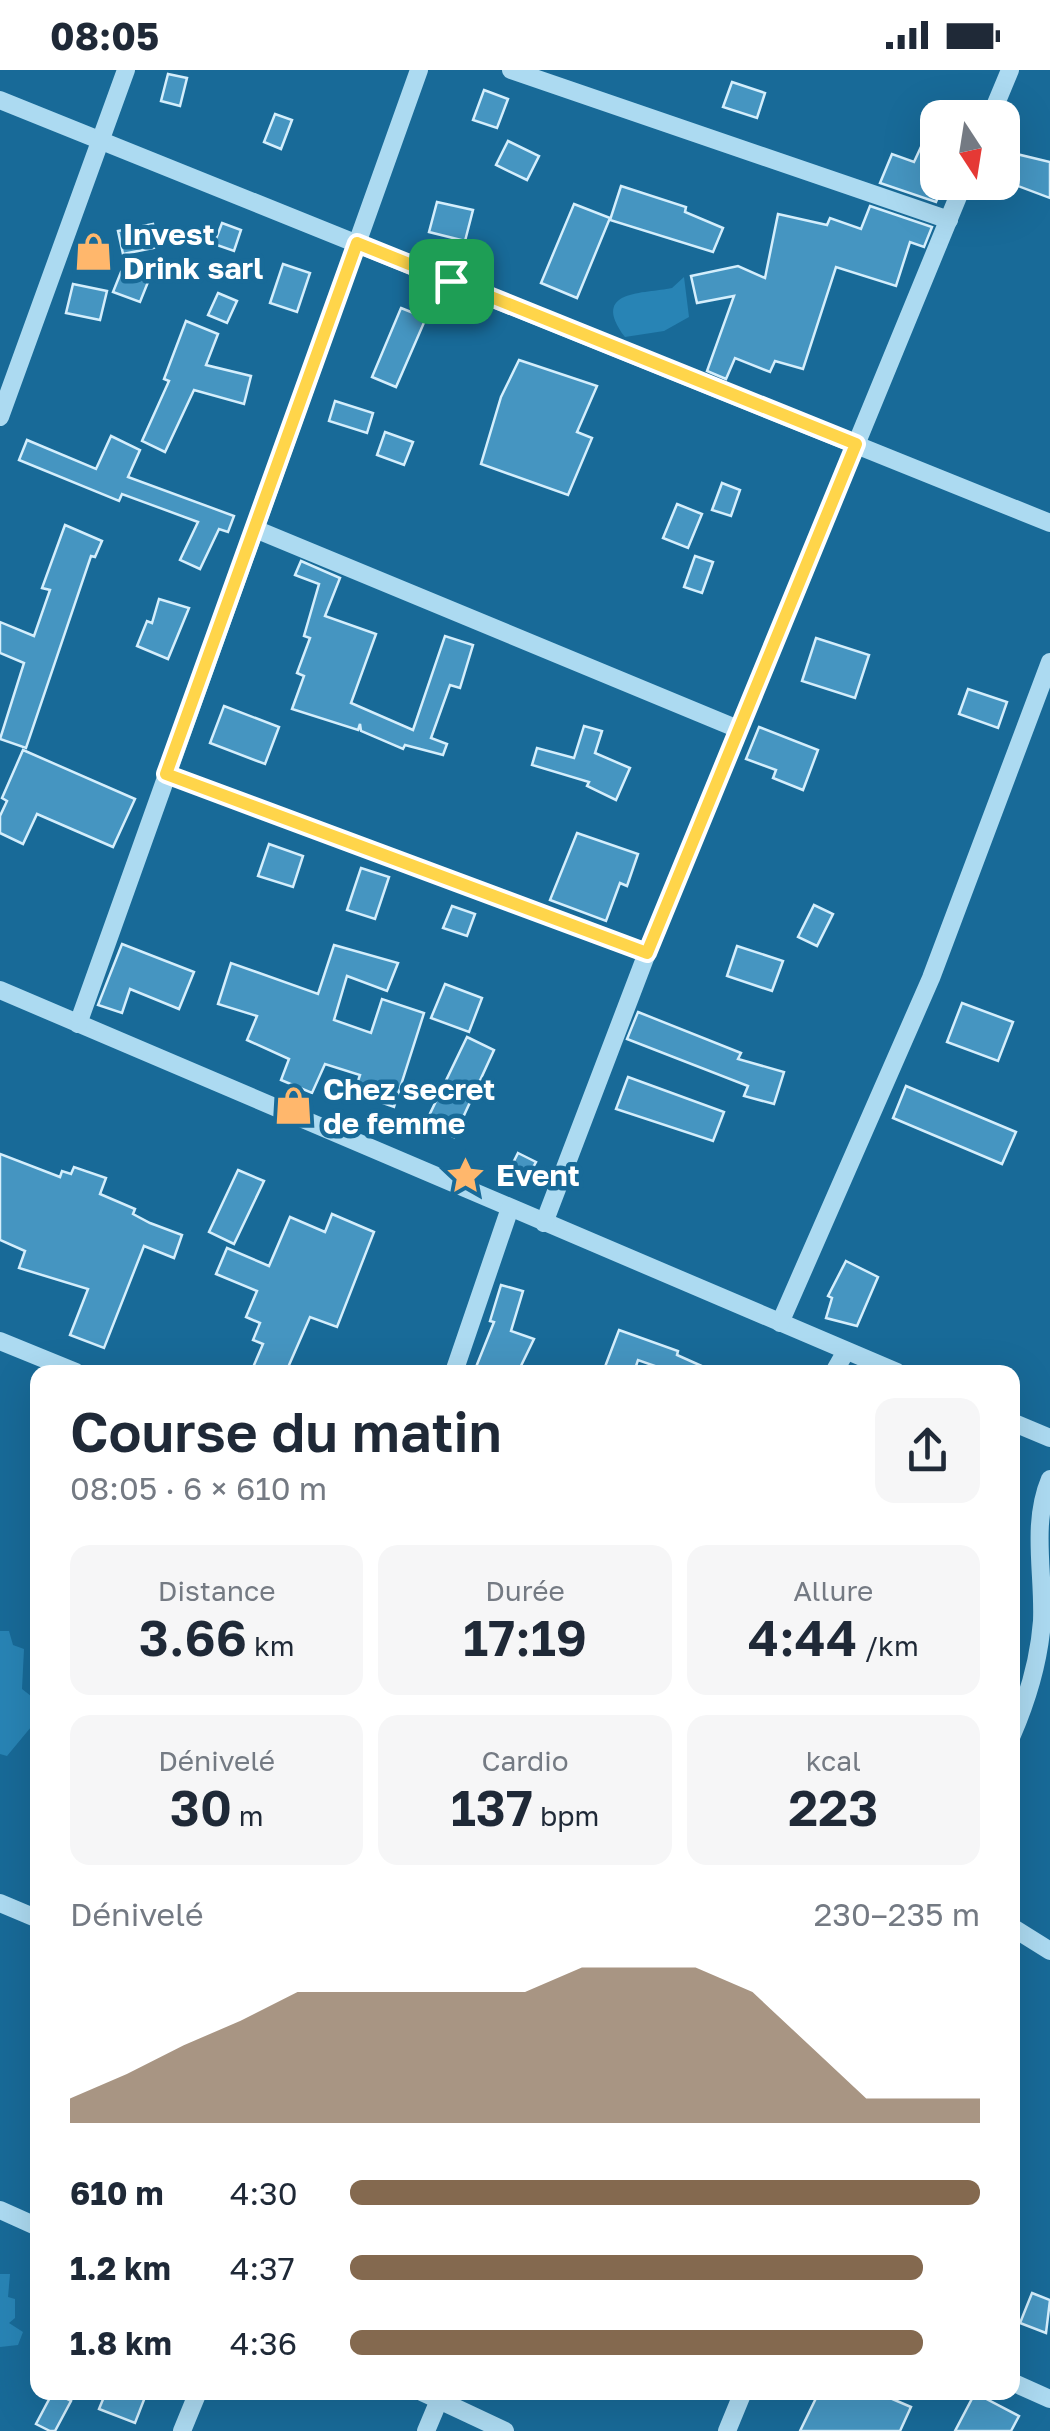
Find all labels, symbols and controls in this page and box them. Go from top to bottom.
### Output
text: 08:05 [50,13,159,58]
north arrow [920,100,1020,200]
map controls [920,100,1020,200]
place label: Invest Drink sarl [123,216,263,286]
shop icon: Invest Drink sarl [72,230,114,272]
pin [409,239,494,324]
icon: arrive [424,254,479,309]
place label: Chez secret de femme [323,1071,495,1141]
shop icon: Chez secret de femme [272,1085,314,1127]
place icon: Event [445,1154,487,1196]
place label: Event [496,1157,580,1193]
text: Course du matin [70,1398,502,1464]
button: share [875,1398,980,1503]
text: 08:05 · 6 × 610 m [70,1469,327,1507]
text: Distance [158,1574,276,1607]
text: Durée [485,1574,565,1607]
text: Allure [793,1574,873,1607]
text: 3.66 [139,1607,247,1667]
text: 17:19 [463,1607,587,1667]
text: 4:44 [748,1607,858,1667]
text: km [247,1629,295,1662]
text: /km [858,1629,919,1662]
text: Dénivelé [158,1744,275,1777]
text: Cardio [481,1744,569,1777]
text: kcal [806,1744,861,1777]
text: 30 [170,1777,232,1837]
text: 137 [451,1777,533,1837]
text: 223 [788,1777,878,1837]
text: m [232,1799,264,1832]
text: bpm [533,1799,599,1832]
text: Dénivelé [70,1895,204,1933]
text: 230–235 m [814,1895,980,1933]
text: 610 m [70,2174,164,2212]
text: 4:30 [230,2174,298,2212]
text: 1.2 km [70,2249,171,2287]
text: 4:37 [230,2249,295,2287]
text: 1.8 km [70,2324,172,2362]
text: 4:36 [230,2324,297,2362]

